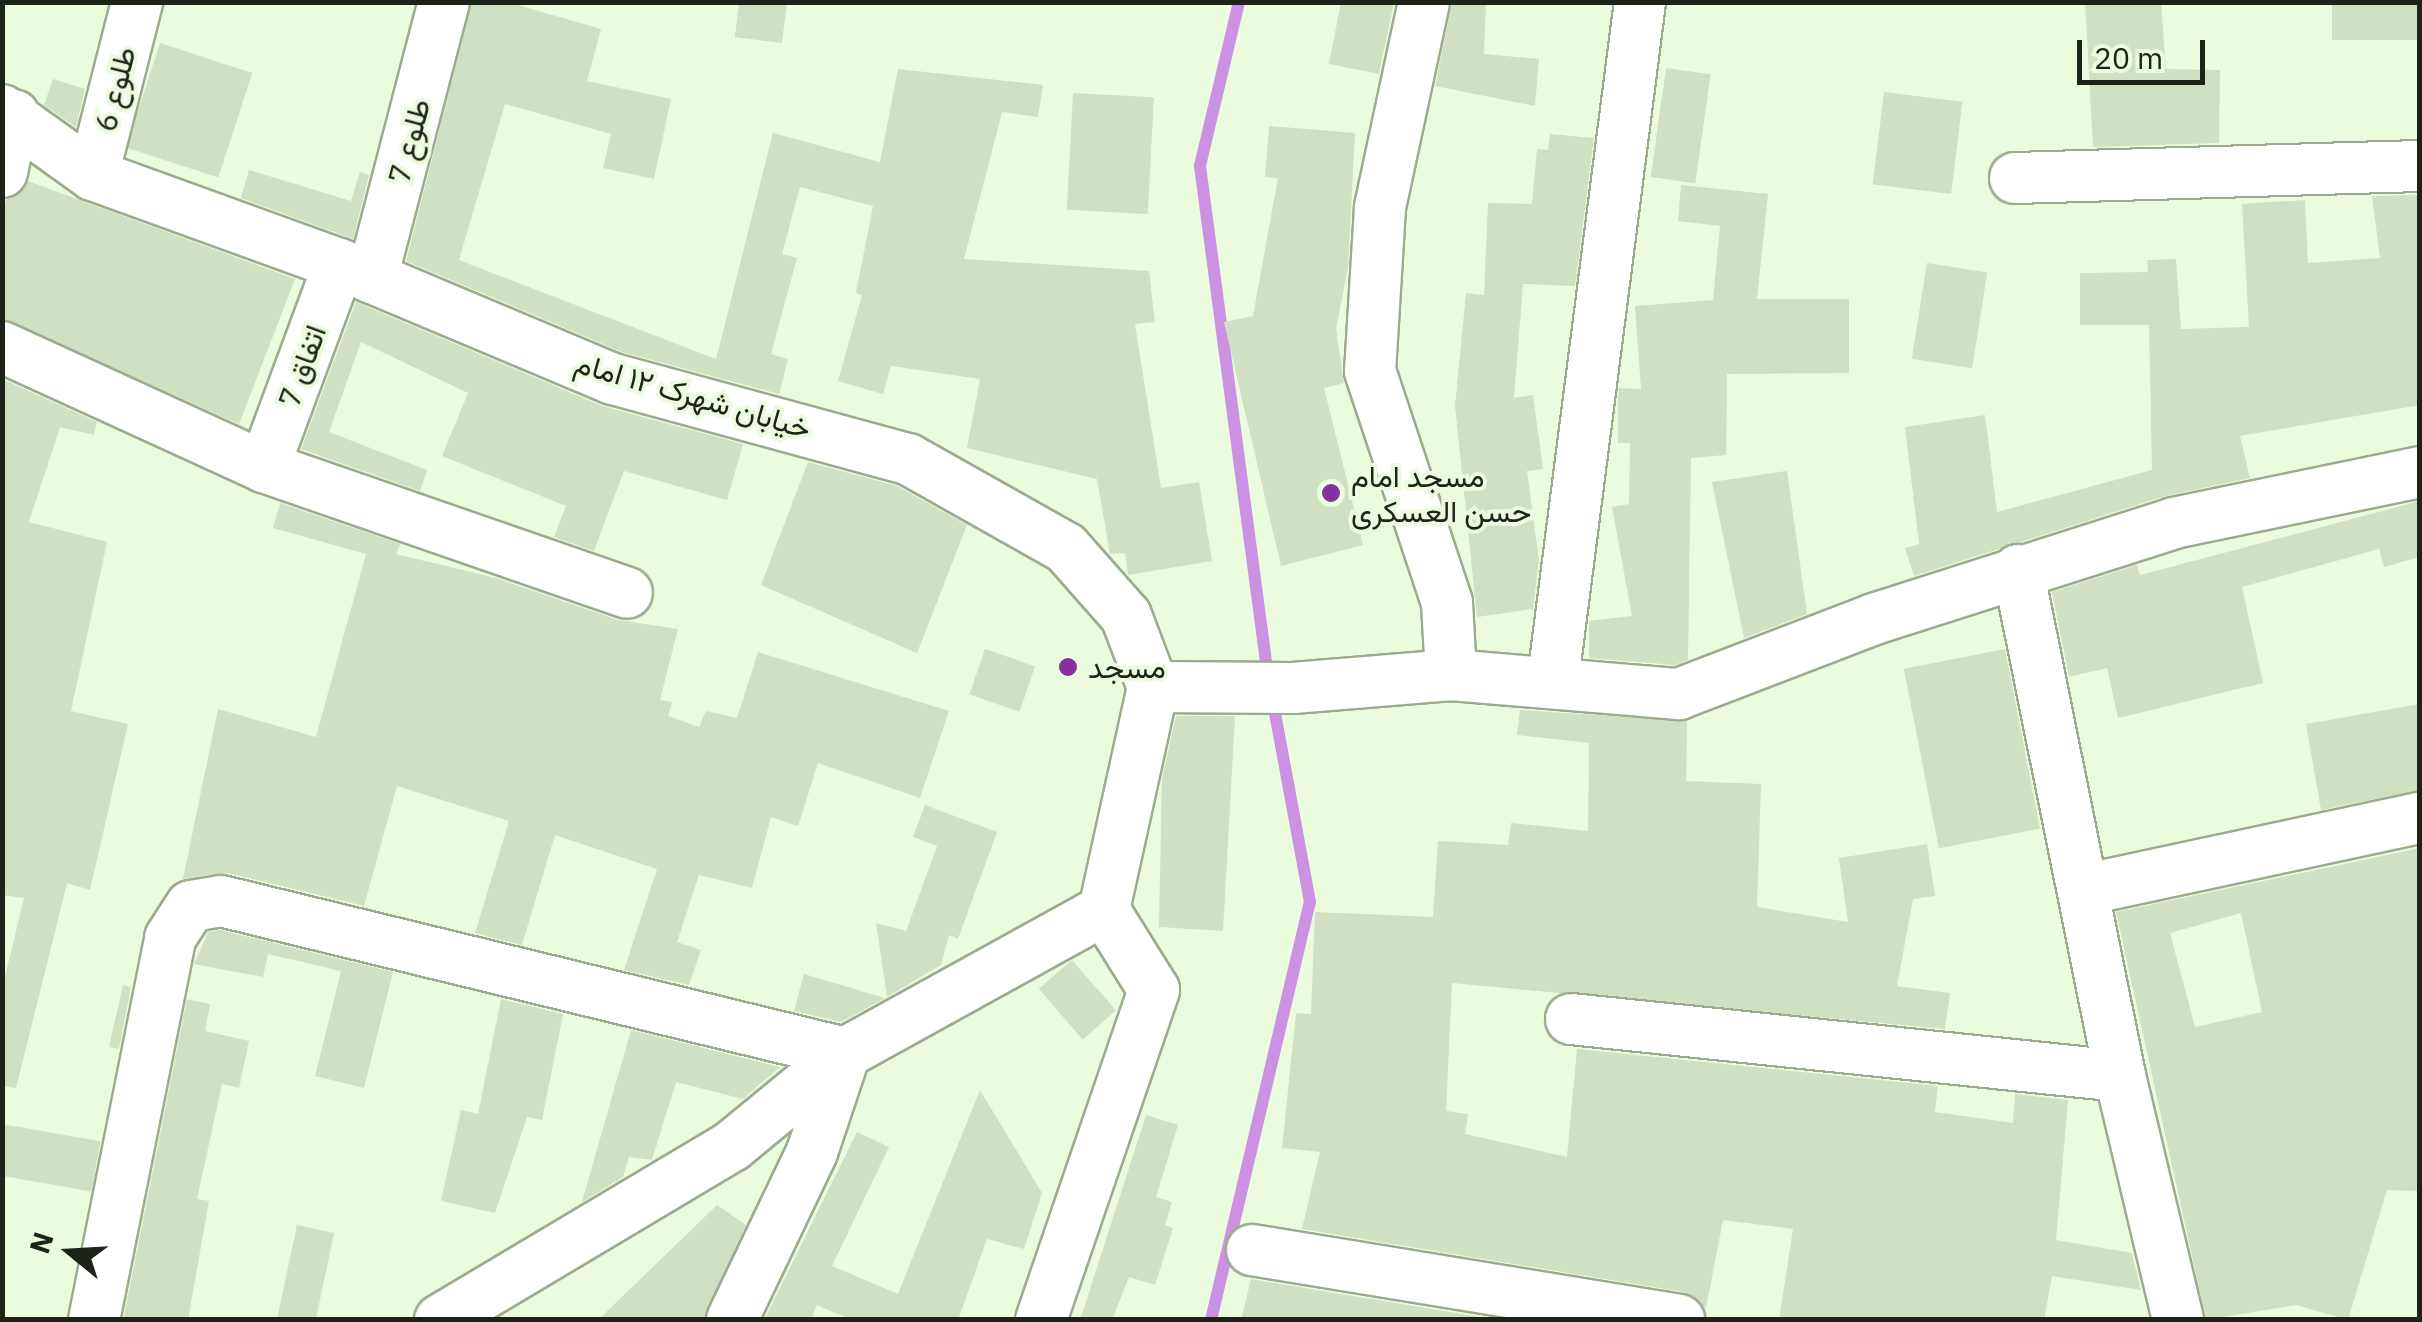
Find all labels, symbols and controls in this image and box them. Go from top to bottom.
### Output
scale bar [2082,20,2210,82]
text: 20 m [2094,38,2163,77]
street label: طلوع 6 [87,43,143,135]
street label: طلوع 7 [380,95,438,187]
street label: اتفاق 7 [271,320,333,412]
street label: خیابان شهرک ۱۲ امام [571,344,815,446]
place label: مسجد امام حسن العسکری [1351,458,1531,528]
marker: مسجد امام حسن العسکری [1320,482,1342,504]
place label: مسجد [1088,649,1166,685]
marker: مسجد [1057,656,1079,678]
north arrow [20,1202,120,1302]
text: N [20,1227,62,1258]

